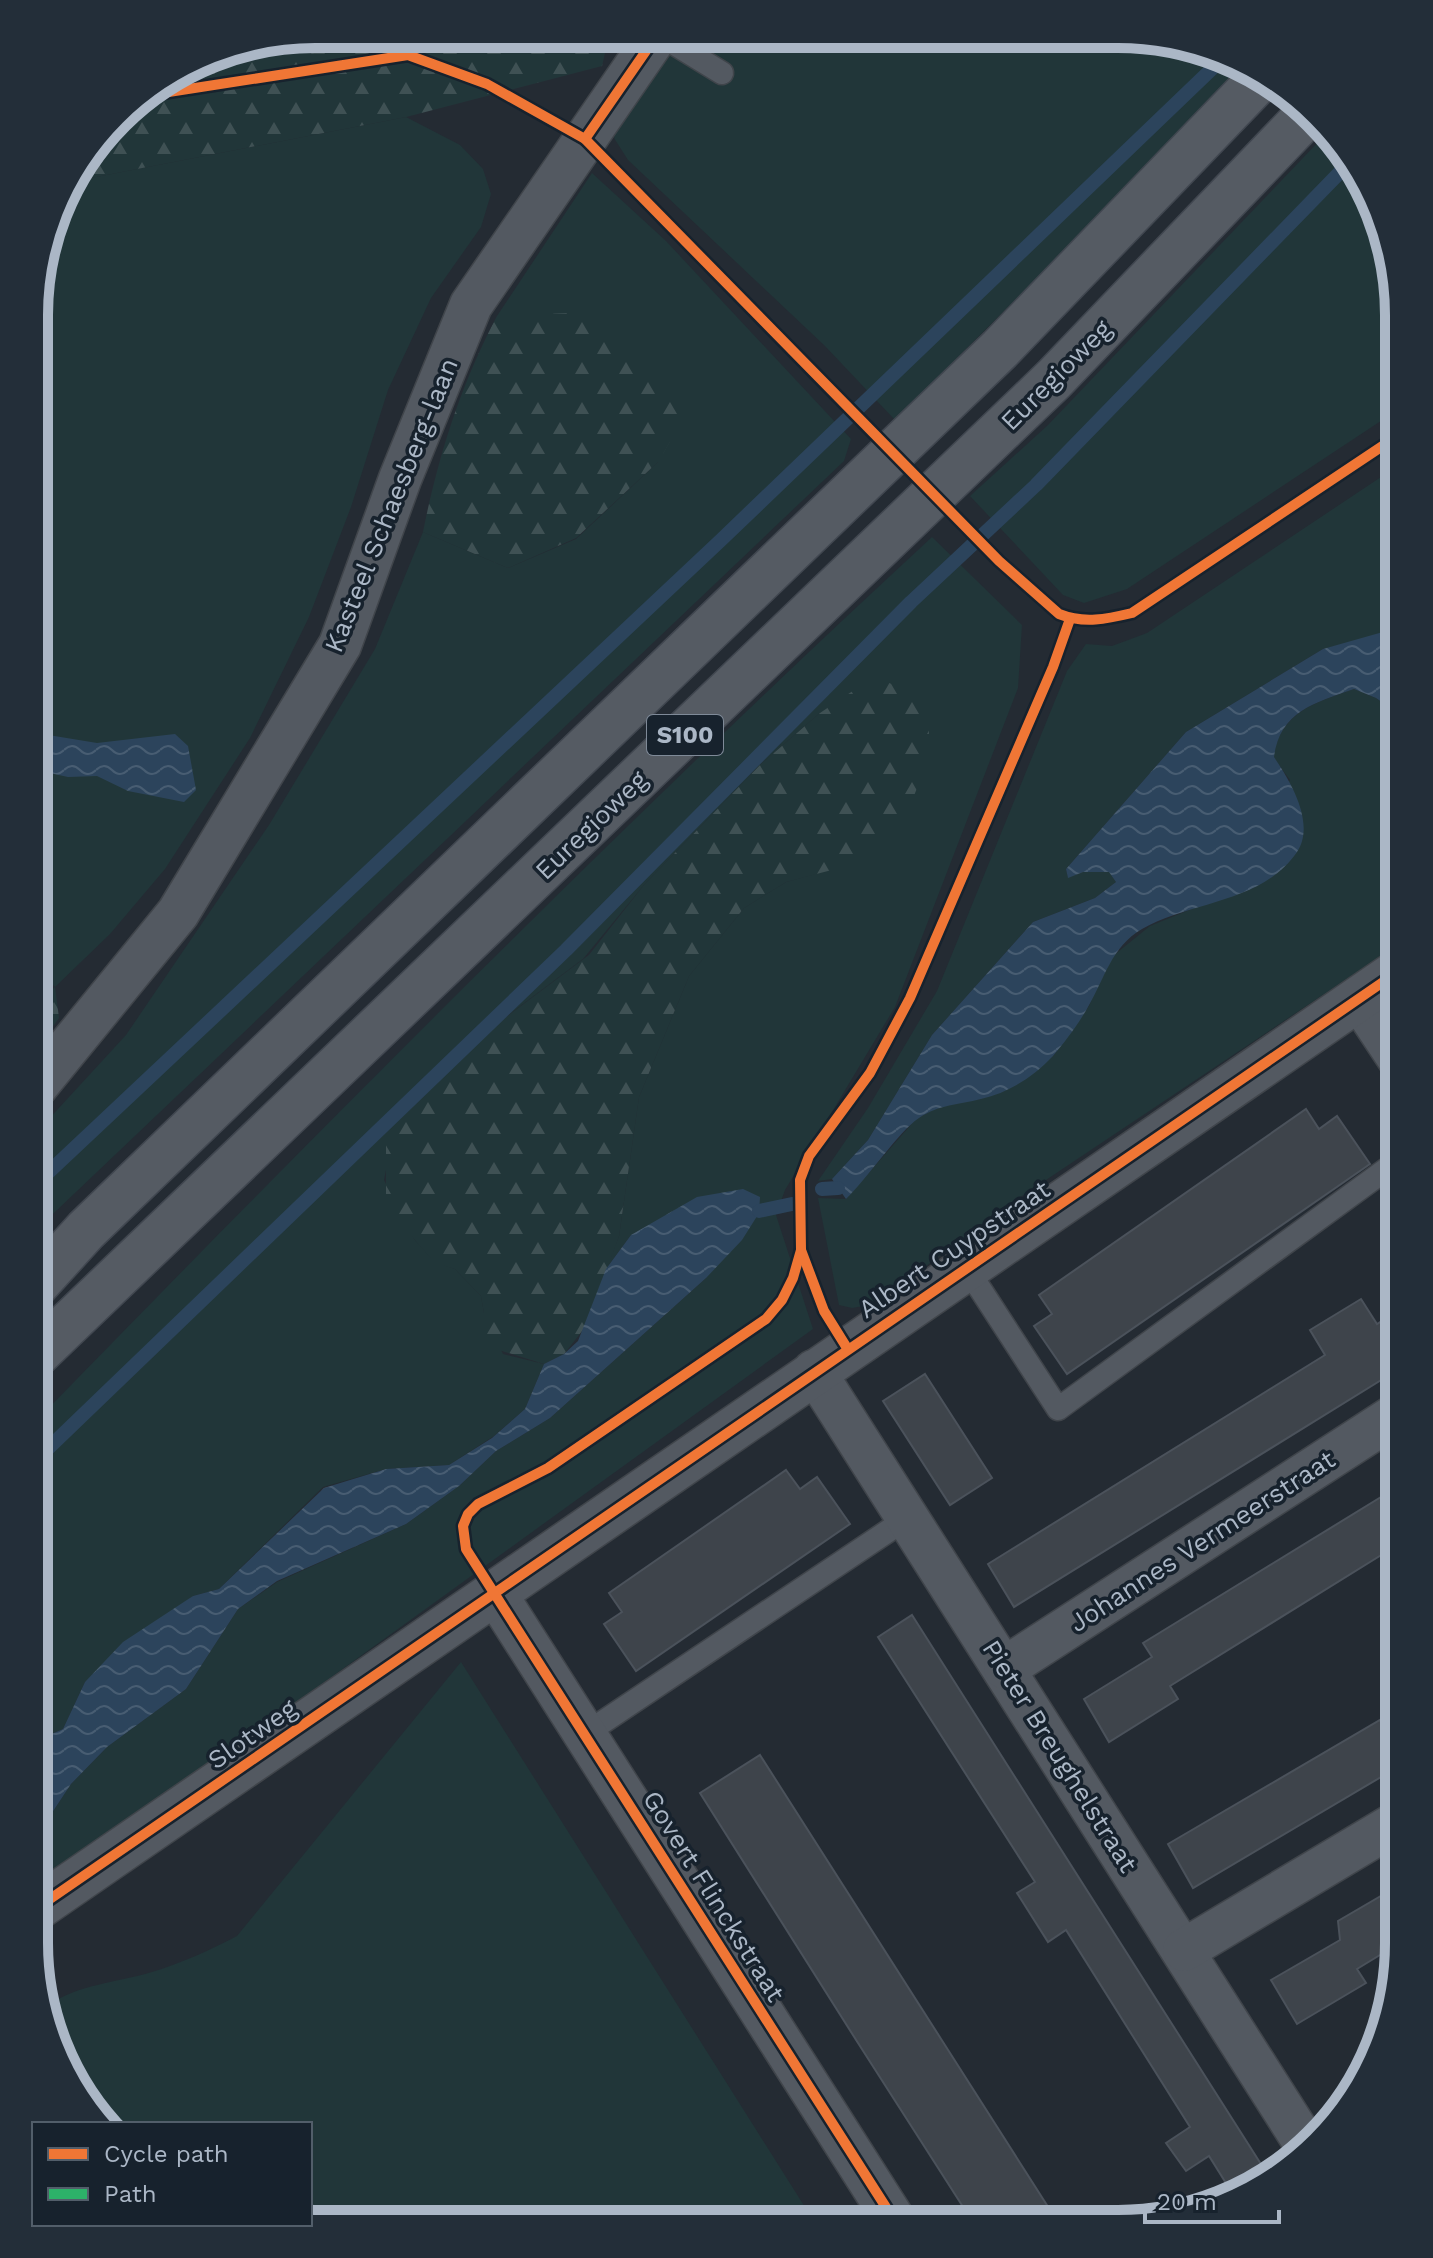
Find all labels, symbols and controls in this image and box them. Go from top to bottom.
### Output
street label: Euregioweg [995,314,1117,436]
street label: Kasteel Schaesberg-laan [318,354,464,656]
road number: S100 [647,715,723,755]
street label: Euregioweg [529,764,653,886]
street label: Albert Cuypstraat [853,1174,1055,1324]
street label: Johannes Vermeerstraat [1064,1444,1340,1638]
street label: Pieter Breughelstraat [976,1634,1144,1878]
street label: Slotweg [202,1693,302,1775]
street label: Govert Flinckstraat [637,1785,791,2007]
legend [32,2122,312,2226]
text: Cycle path [104,2140,229,2168]
scale bar [1145,2174,1279,2224]
text: Path [104,2180,157,2208]
text: 20 m [1157,2188,1217,2216]

